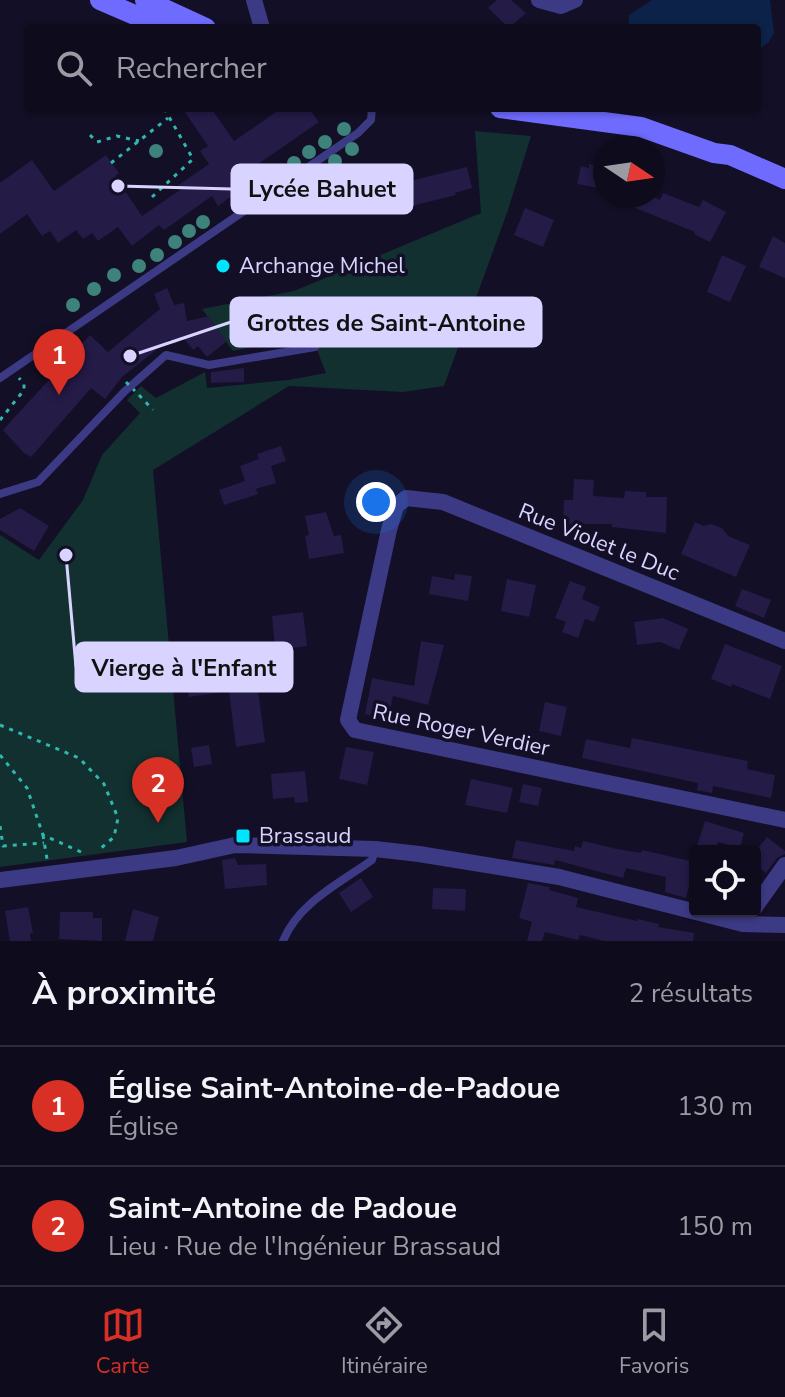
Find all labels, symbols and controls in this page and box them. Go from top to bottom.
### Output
search box [24,24,761,112]
icon: search [52,46,96,90]
text: Rechercher [116,48,267,89]
north arrow [593,136,665,208]
callout: Lycée Bahuet [232,165,412,213]
text: Lycée Bahuet [248,173,397,205]
place label: Archange Michel [239,251,405,281]
marker: Archange Michel [214,257,232,275]
callout: Grottes de Saint-Antoine [231,298,541,346]
text: Grottes de Saint-Antoine [247,307,525,339]
pin: 1 [33,329,85,395]
your location [356,482,396,522]
street label: Rue Violet le Duc [514,496,684,588]
callout: Vierge à l'Enfant [76,643,292,691]
text: Vierge à l'Enfant [91,652,277,684]
street label: Rue Roger Verdier [370,697,552,763]
pin: 2 [132,757,184,823]
place label: Brassaud [259,821,351,851]
marker: Brassaud [234,827,252,845]
map controls [689,845,761,917]
button: locate [689,845,761,917]
text: À proximité [32,970,216,1016]
text: 2 résultats [629,976,753,1011]
text: Église Saint-Antoine-de-Padoue [108,1068,560,1109]
text: 1 [50,1089,66,1124]
text: 130 m [677,1089,753,1124]
text: Église [108,1109,178,1144]
text: Saint-Antoine de Padoue [108,1188,457,1229]
text: 2 [50,1209,66,1244]
text: 150 m [677,1209,753,1244]
text: Lieu · Rue de l'Ingénieur Brassaud [108,1229,501,1264]
tab: Carte [96,1303,150,1381]
tab: Itinéraire [341,1303,428,1381]
tab: Favoris [619,1303,689,1381]

